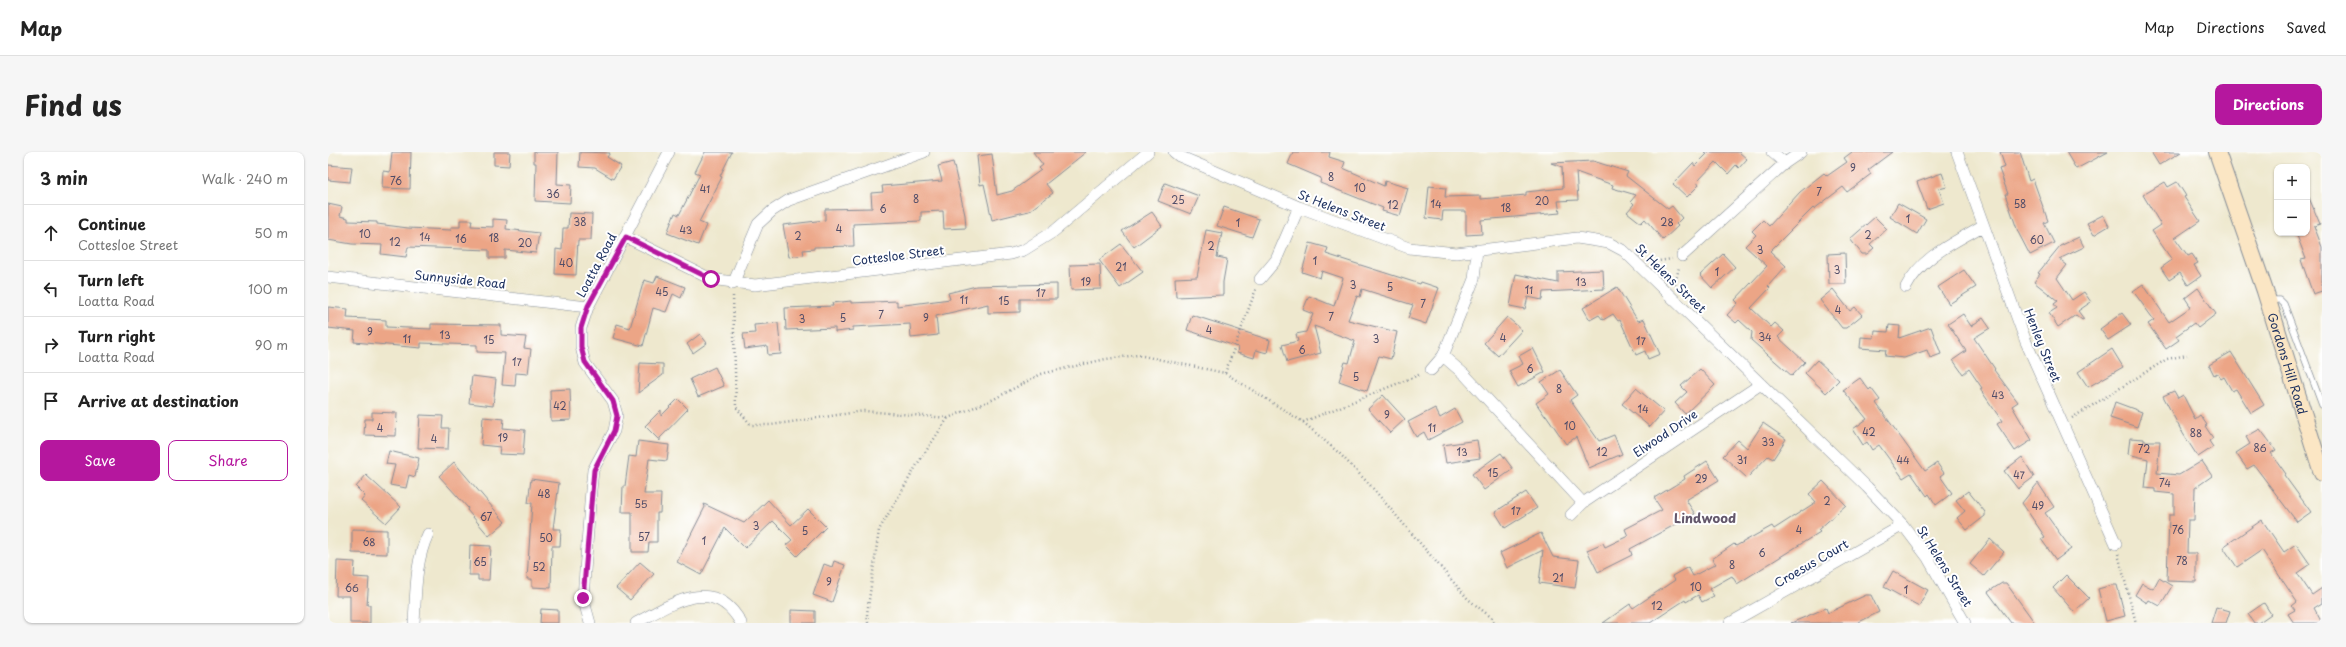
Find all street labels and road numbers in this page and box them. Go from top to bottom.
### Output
street label: St Helens Street [1295,185,1389,235]
street label: Loatta Road [571,230,621,300]
street label: St Helens Street [1631,239,1711,317]
street label: Cottesloe Street [851,240,945,270]
street label: Sunnyside Road [413,265,507,293]
street label: Henley Street [2020,305,2066,385]
street label: Gordons Hill Road [2263,310,2312,417]
street label: Elwood Drive [1629,405,1701,461]
street label: St Helens Street [1913,522,1977,610]
street label: Croesus Court [1771,534,1851,592]

